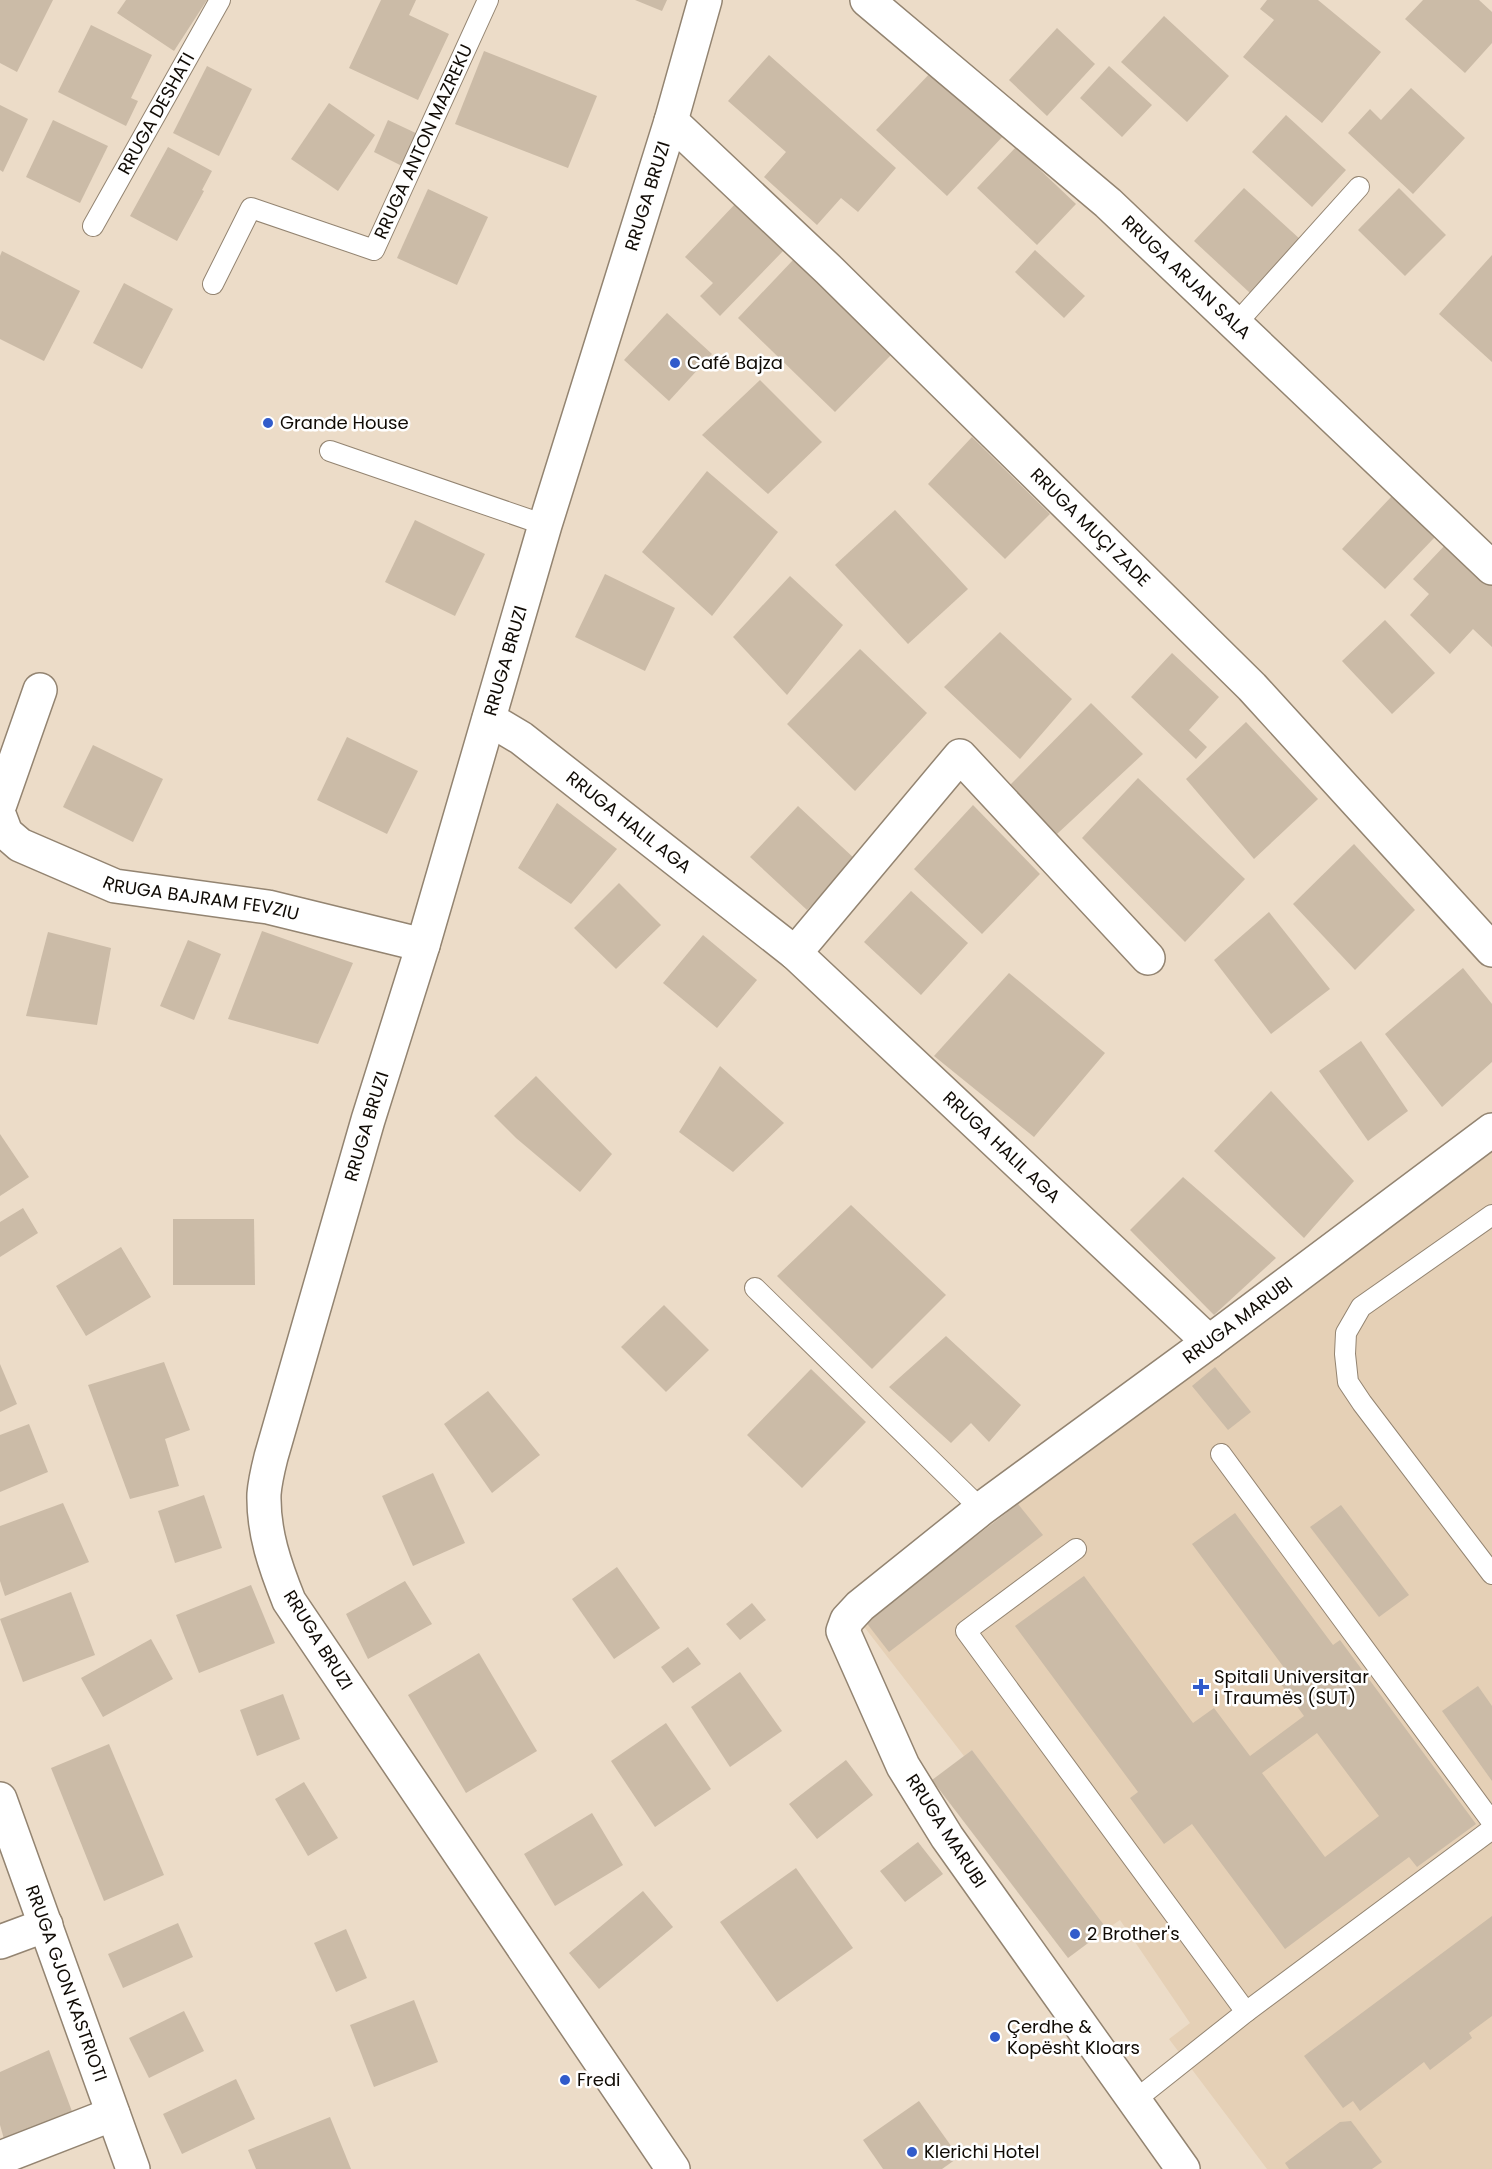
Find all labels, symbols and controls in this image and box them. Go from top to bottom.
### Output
street label: RRUGA ANTON MAZREKU [368,40,478,243]
street label: RRUGA DESHATI [111,48,200,179]
street label: RRUGA BRUZI [618,138,676,254]
street label: RRUGA ARJAN SALA [1116,209,1257,345]
place label: Café Bajza [687,350,783,375]
marker: Café Bajza [668,356,682,370]
place label: Grande House [280,410,409,435]
marker: Grande House [261,416,275,430]
street label: RRUGA MUÇI ZADE [1025,462,1156,592]
street label: RRUGA BRUZI [477,603,533,719]
street label: RRUGA HALIL AGA [561,765,697,879]
street label: RRUGA BAJRAM FEVZIU [99,869,302,926]
street label: RRUGA BRUZI [338,1068,394,1184]
street label: RRUGA HALIL AGA [938,1085,1066,1208]
street label: RRUGA MARUBI [1177,1271,1297,1369]
street label: RRUGA BRUZI [278,1585,359,1694]
place label: Spitali Universitar i Traumës (SUT) [1214,1664,1369,1710]
marker: Spitali Universitar i Traumës (SUT) [1192,1678,1210,1696]
street label: RRUGA MARUBI [900,1769,993,1893]
street label: RRUGA GJON KASTRIOTI [20,1882,114,2085]
place label: 2 Brother's [1087,1921,1180,1946]
marker: 2 Brother's [1068,1927,1082,1941]
place label: Çerdhe & Kopësht Kloars [1007,2014,1140,2060]
marker: Çerdhe & Kopësht Kloars [988,2030,1002,2044]
place label: Fredi [577,2067,621,2092]
marker: Fredi [558,2073,572,2087]
place label: Klerichi Hotel [924,2139,1039,2164]
marker: Klerichi Hotel [905,2145,919,2159]

